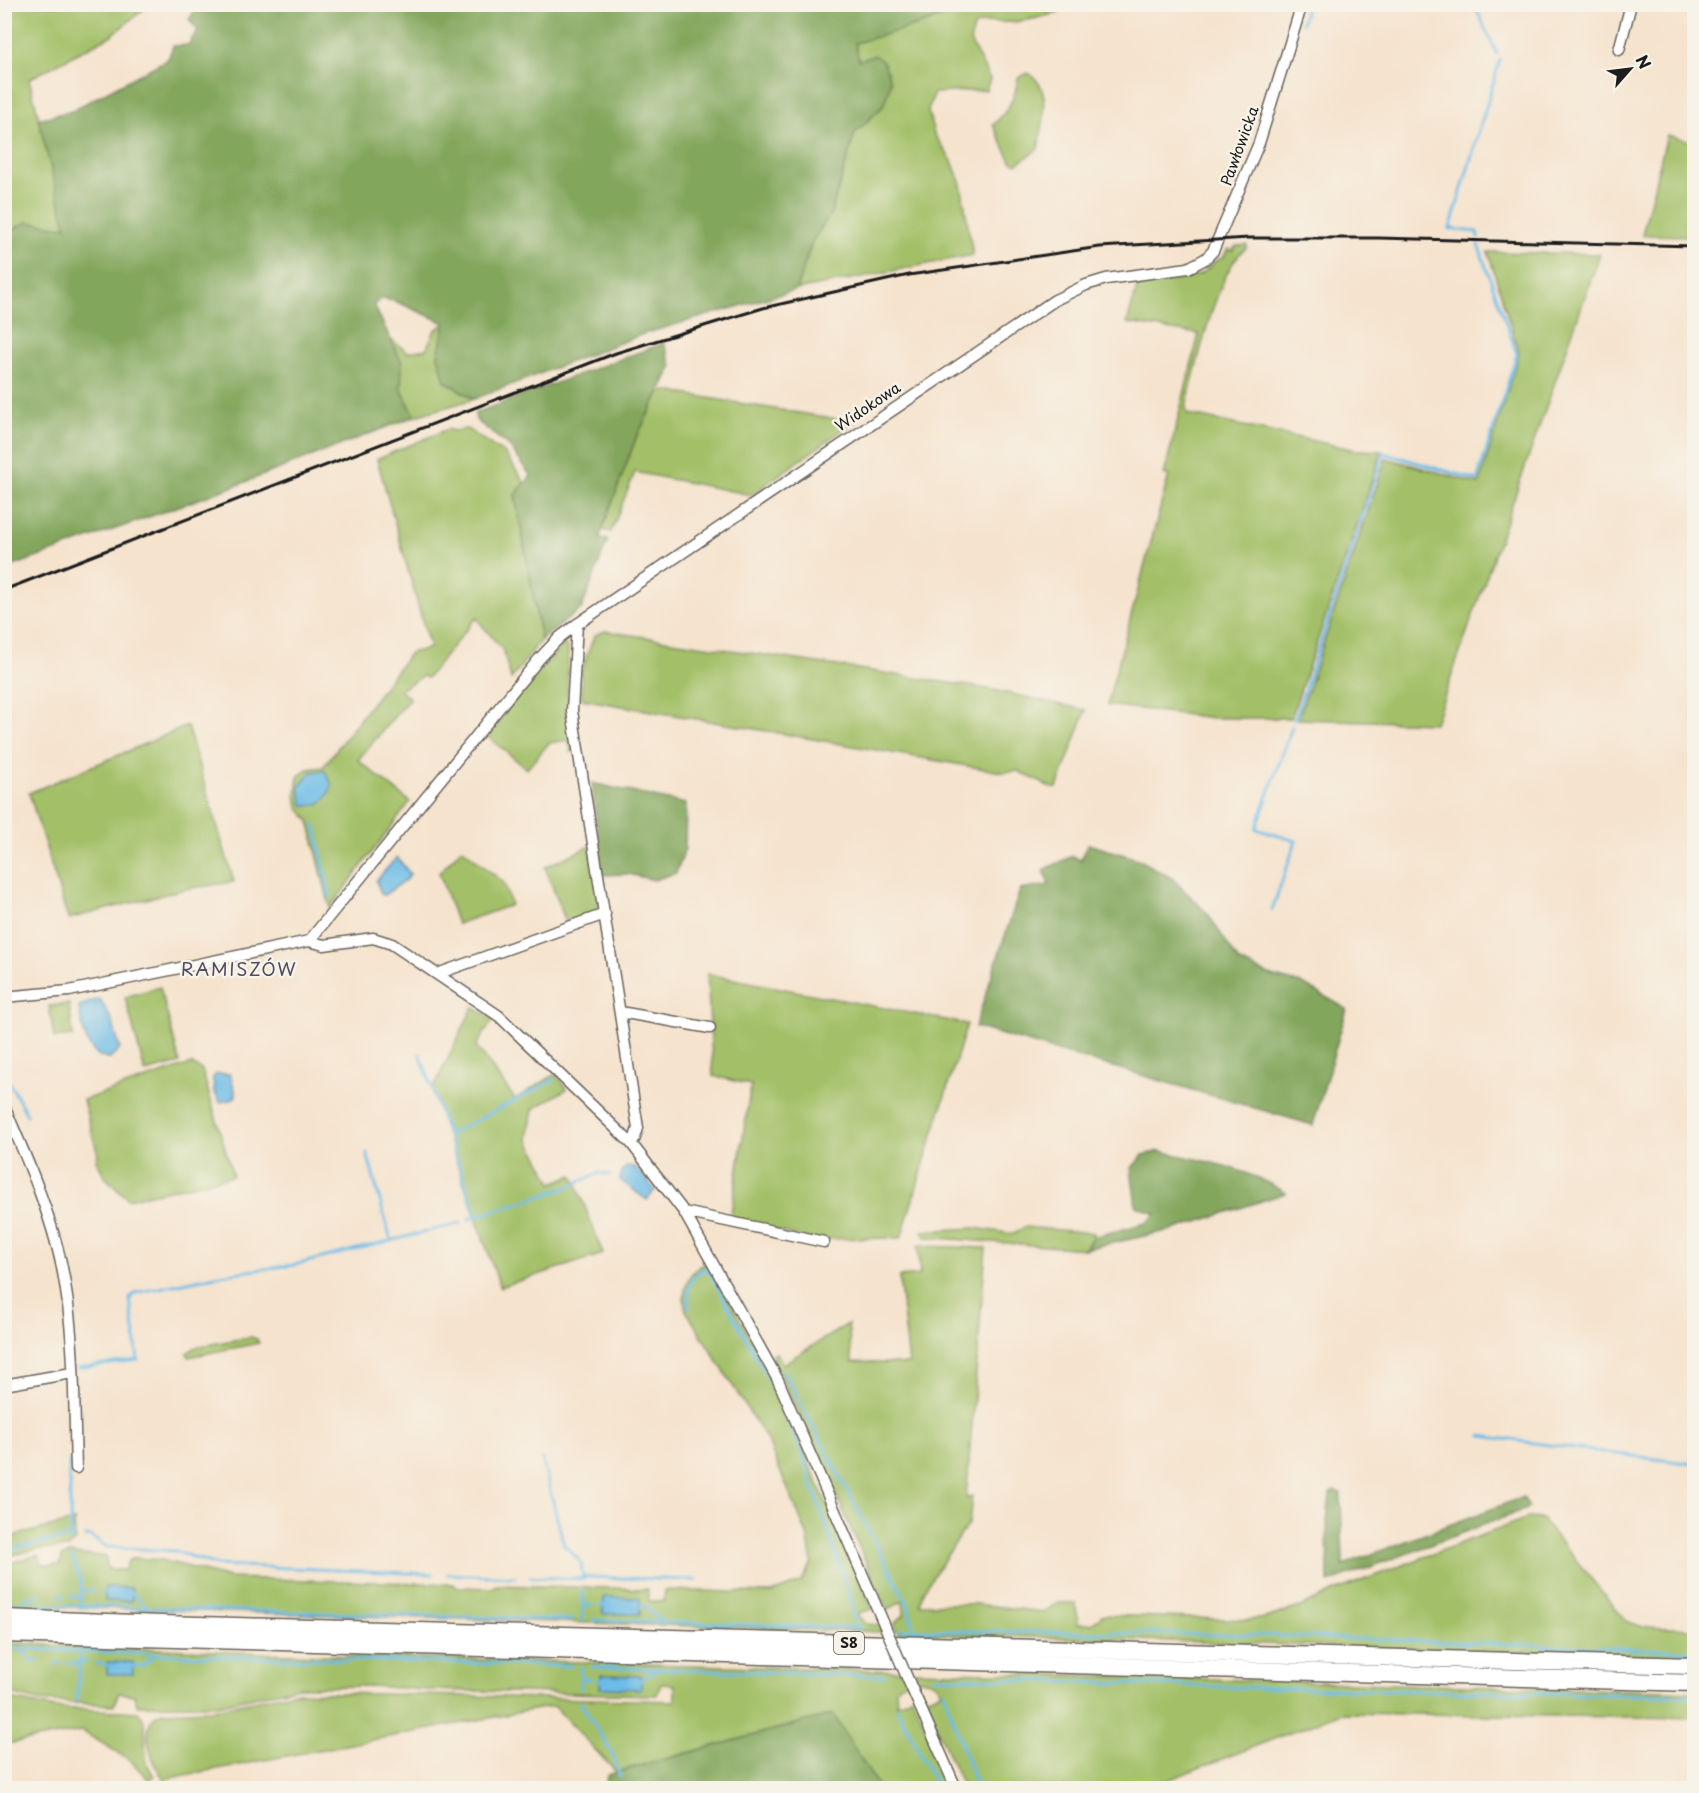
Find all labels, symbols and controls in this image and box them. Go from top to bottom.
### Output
north arrow [1600,39,1660,99]
text: N [1631,50,1658,73]
street label: Pawłowicka [1214,102,1264,189]
street label: Widokowa [830,375,905,436]
district label: RAMISZÓW [181,955,297,982]
road number: S8 [834,1632,864,1654]

